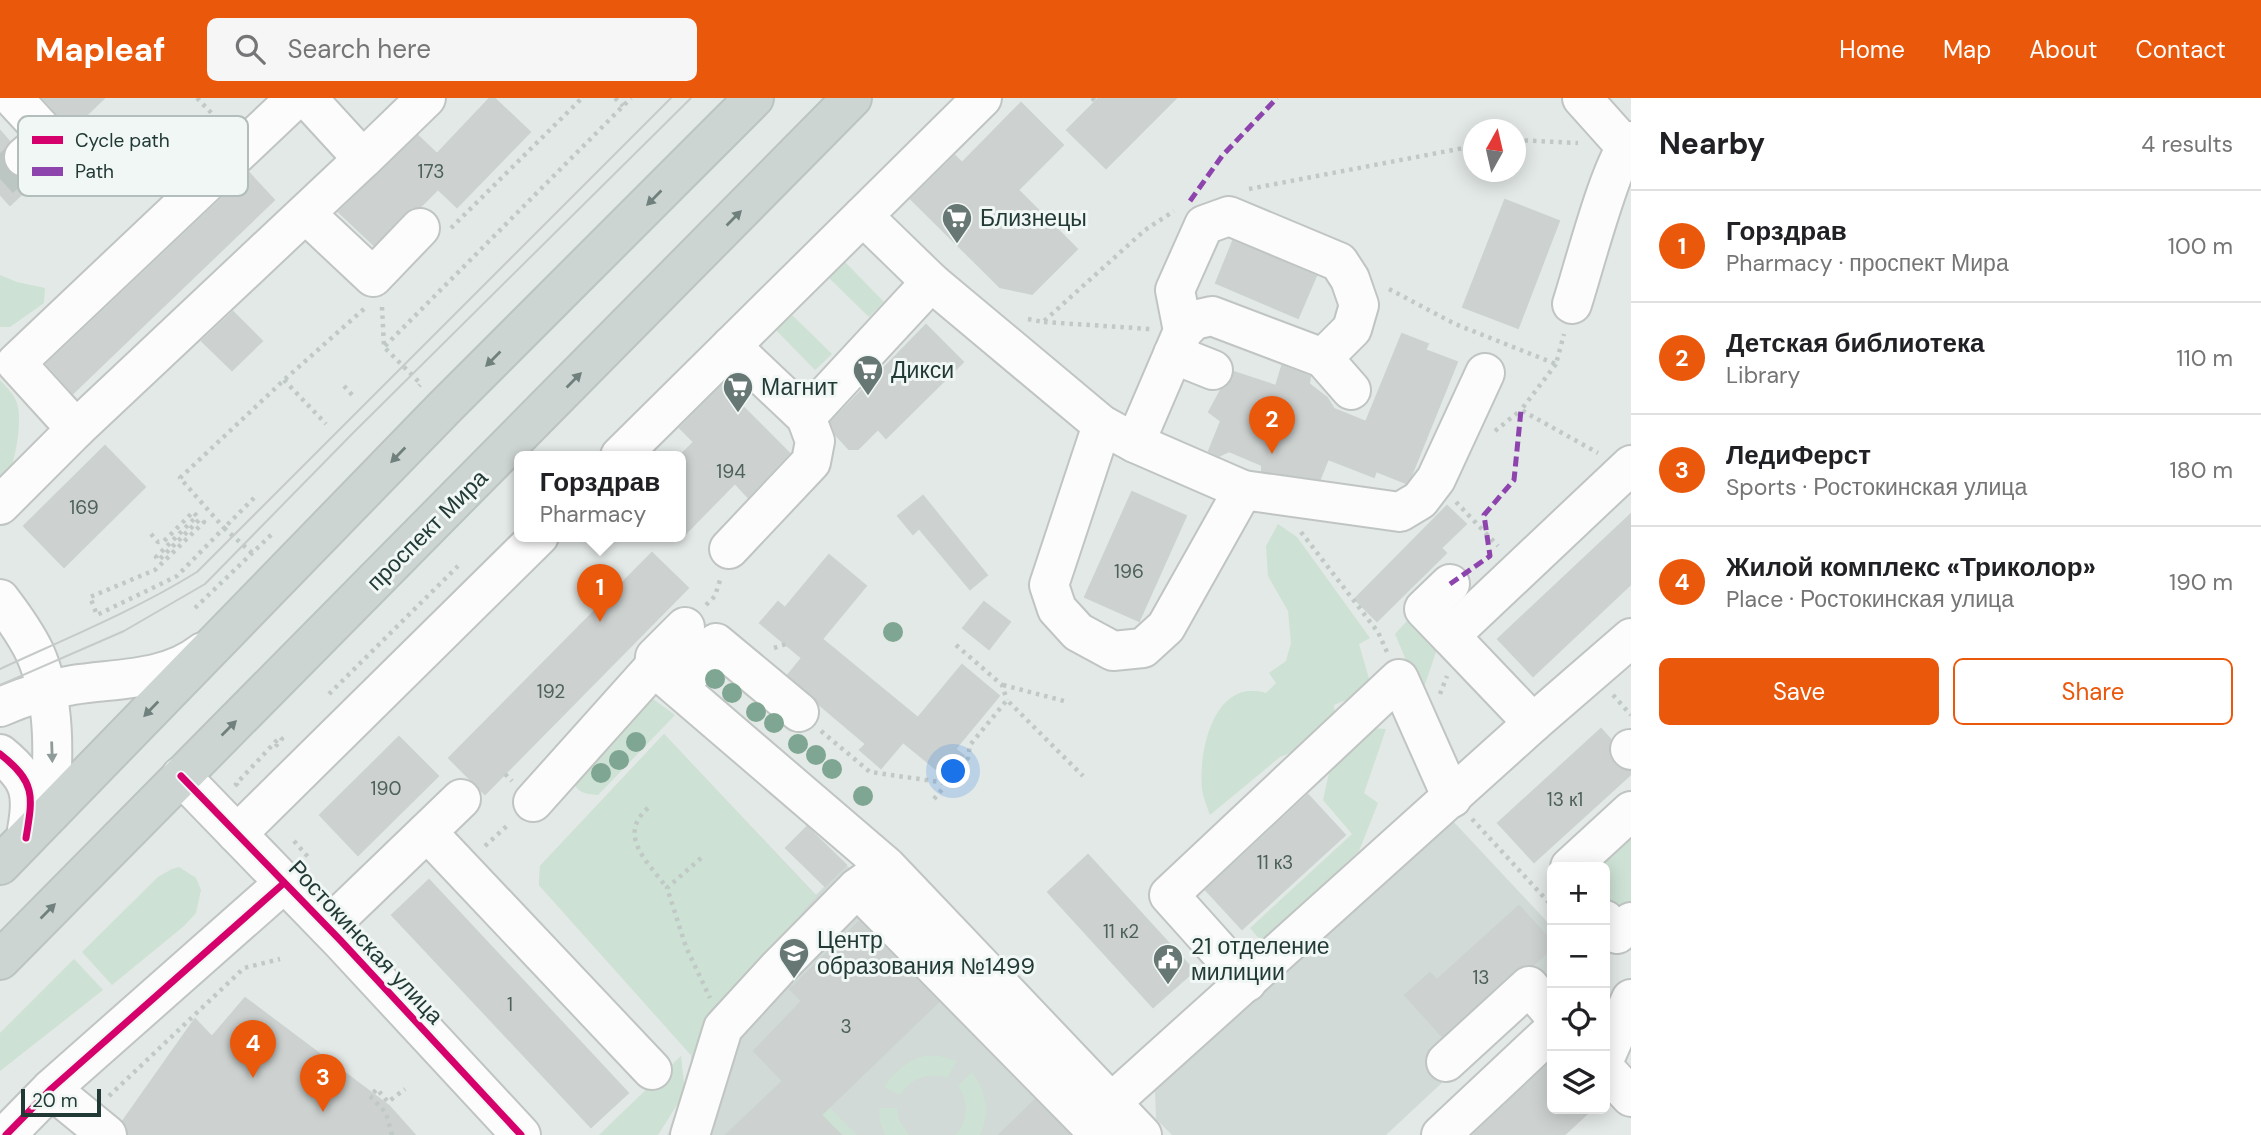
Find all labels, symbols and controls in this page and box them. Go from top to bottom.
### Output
search box [207,18,697,81]
text: Mapleaf [35,28,165,71]
icon: search [231,30,269,68]
text: Search here [287,32,431,66]
text: Home [1839,34,1905,65]
text: Map [1943,34,1991,65]
text: About [2029,34,2098,65]
text: Contact [2136,34,2226,65]
legend [18,116,248,196]
north arrow [1463,119,1526,182]
text: Nearby [1659,124,1765,163]
text: Cycle path [75,128,170,153]
text: 4 results [2141,129,2233,159]
text: Path [75,159,114,184]
house number: 173 [418,159,444,184]
one-way arrow [646,190,663,206]
supermarket icon: Близнецы [940,201,974,245]
place label: Близнецы [980,203,1087,233]
one-way arrow [725,210,742,226]
text: Горздрав [1726,214,1847,248]
text: 1 [1678,231,1686,261]
text: 100 m [2168,231,2233,261]
text: Pharmacy · проспект Мира [1726,248,2009,278]
text: Детская библиотека [1726,326,1984,360]
text: 2 [1675,343,1689,373]
text: 110 m [2176,343,2233,373]
one-way arrow [485,351,501,367]
supermarket icon: Дикси [851,353,885,397]
place label: Дикси [891,355,954,385]
text: Library [1726,360,1800,390]
supermarket icon: Магнит [721,370,755,414]
one-way arrow [566,371,583,388]
place label: Магнит [761,372,838,402]
pin: 2 [1249,396,1295,454]
text: ЛедиФерст [1726,438,1871,472]
one-way arrow [389,447,406,464]
popup [514,451,686,542]
text: 3 [1675,455,1689,485]
text: 180 m [2169,455,2233,485]
house number: 194 [716,459,746,484]
street label: проспект Мира [360,463,494,597]
text: Горздрав [540,465,660,499]
text: Sports · Ростокинская улица [1726,472,2027,502]
house number: 169 [69,495,99,520]
text: Pharmacy [540,499,646,529]
text: Жилой комплекс «Триколор» [1726,550,2096,584]
house number: 196 [1114,559,1144,584]
pin: 1 [577,564,623,622]
text: 4 [1675,567,1689,597]
text: 190 m [2169,567,2233,597]
text: Place · Ростокинская улица [1726,584,2014,614]
button: Save [1659,658,1939,725]
button: Share [1953,658,2233,725]
house number: 192 [537,679,565,704]
one-way arrow [144,700,160,717]
one-way arrow [221,720,237,737]
one-way arrow [47,741,58,763]
your location [936,754,970,788]
house number: 190 [371,776,401,801]
house number: 13 к1 [1547,787,1583,812]
house number: 11 к3 [1257,850,1293,875]
street label: Ростокинская улица [282,854,450,1031]
map controls [1547,862,1610,1114]
button: + [1547,862,1610,925]
one-way arrow [39,903,56,920]
house number: 11 к2 [1103,919,1139,944]
place label: Центр образования №1499 [817,925,1035,981]
button: − [1547,925,1610,988]
place label: 21 отделение милиции [1191,931,1330,987]
school or university icon: Центр образования №1499 [777,936,811,980]
public building icon: 21 отделение милиции [1151,942,1185,986]
house number: 13 [1472,965,1490,990]
button: locate [1547,988,1610,1051]
house number: 1 [507,992,513,1017]
house number: 3 [840,1014,852,1039]
pin: 4 [230,1020,276,1078]
button: layers [1547,1051,1610,1114]
pin: 3 [300,1054,346,1112]
scale bar [21,1086,102,1118]
text: 20 m [32,1088,78,1113]

